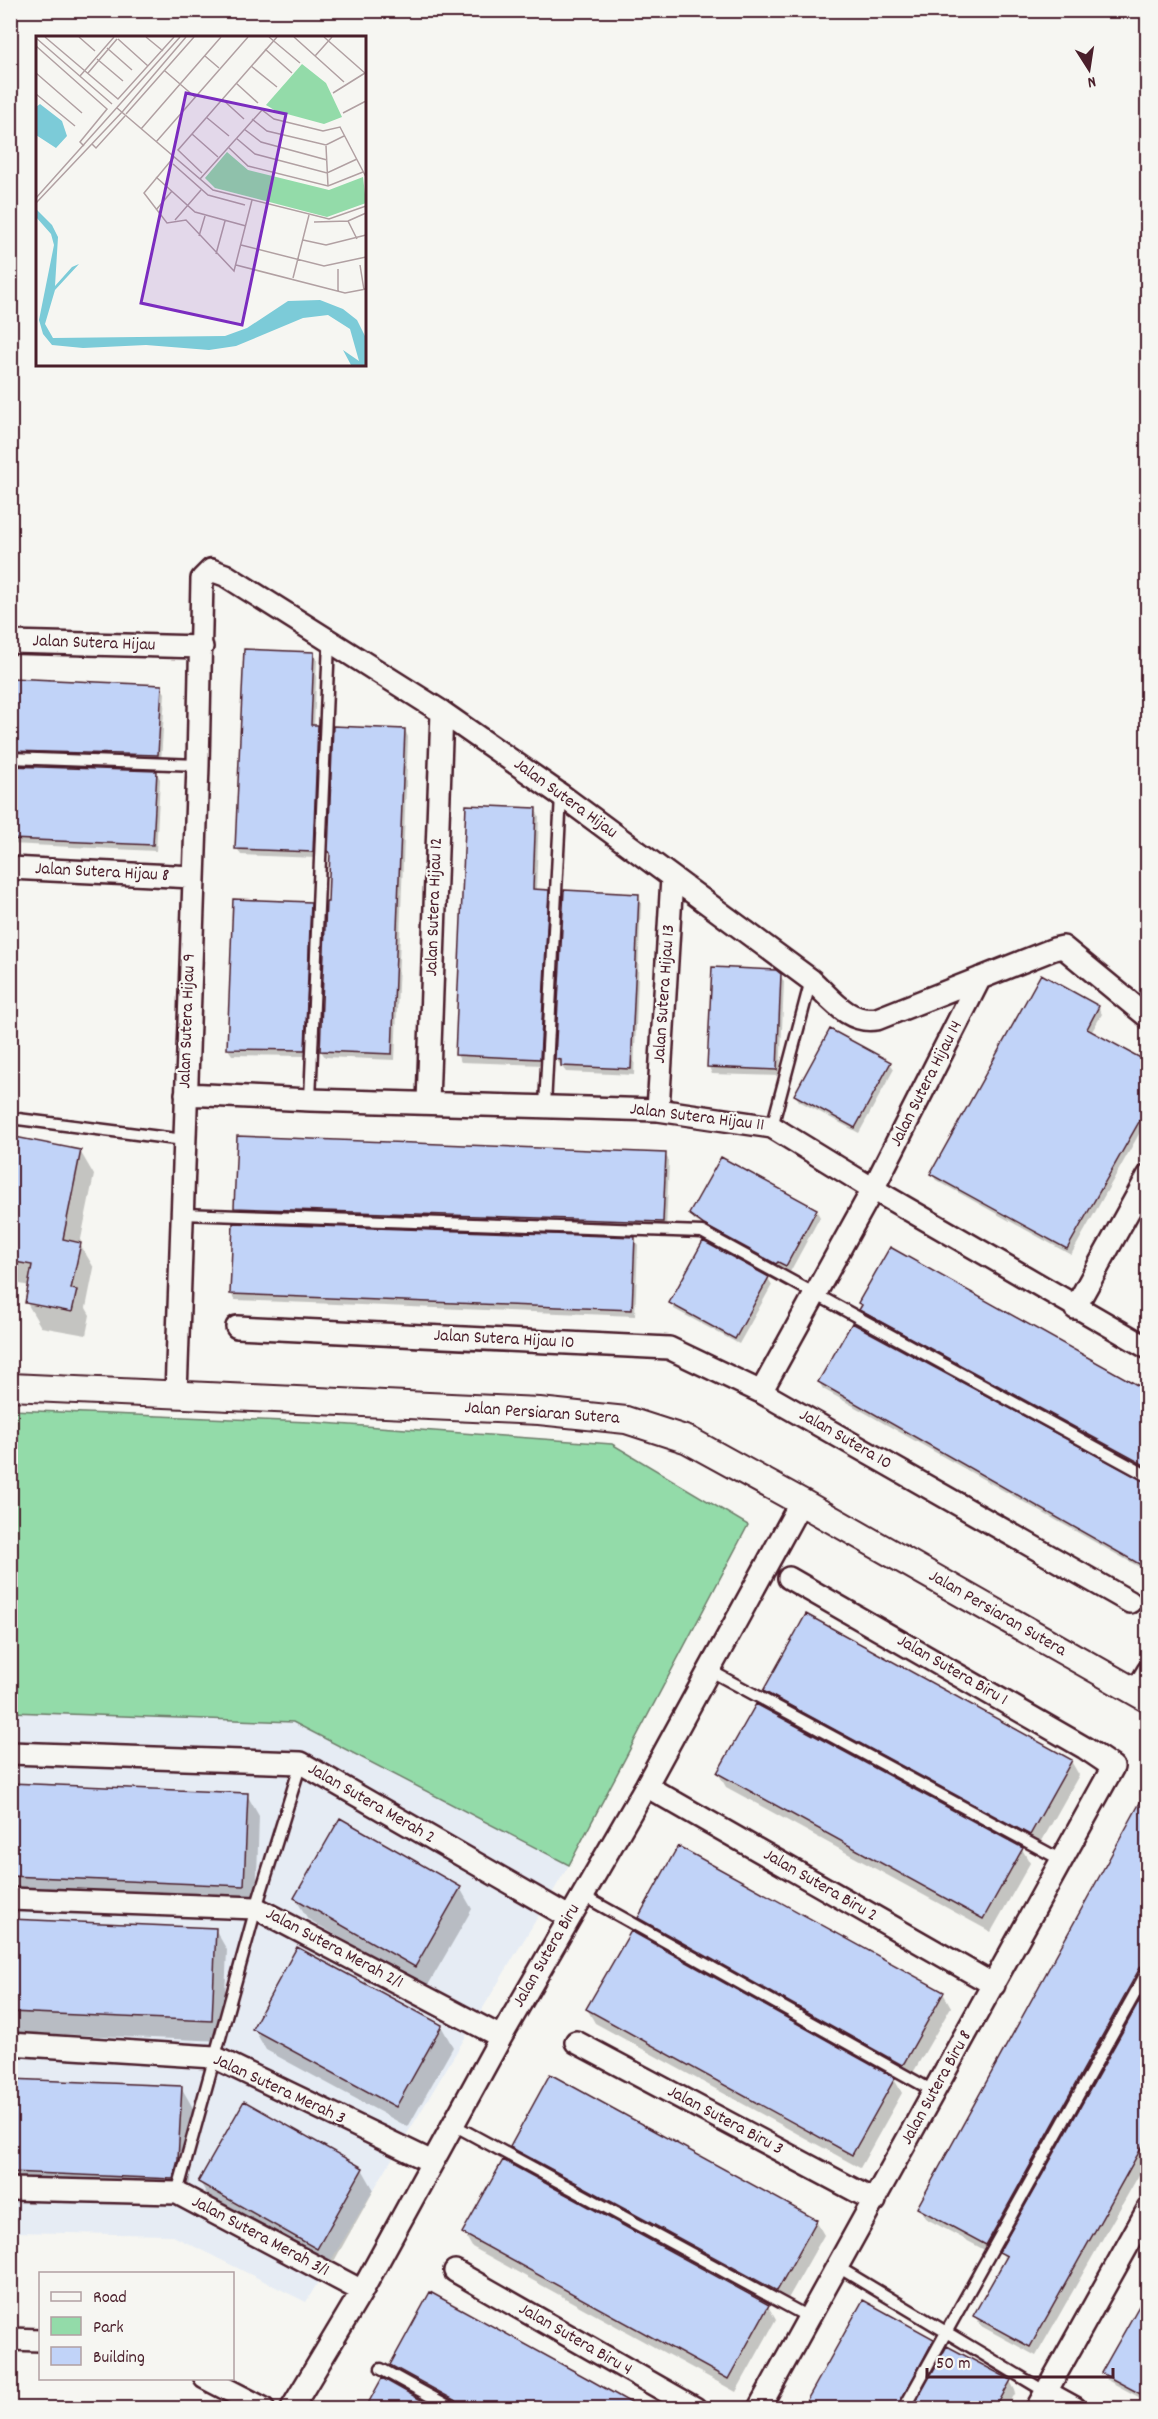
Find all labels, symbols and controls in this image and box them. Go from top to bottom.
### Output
inset map [36,36,366,366]
north arrow [1059,39,1119,99]
text: N [1085,69,1098,93]
street label: Jalan Sutera Hijau [32,629,156,659]
street label: Jalan Sutera Hijau [508,753,622,845]
street label: Jalan Sutera Hijau 12 [420,837,450,977]
street label: Jalan Sutera Hijau 8 [34,857,170,889]
street label: Jalan Sutera Hijau 13 [648,924,682,1064]
street label: Jalan Sutera Hijau 9 [173,953,203,1089]
street label: Jalan Sutera Hijau 14 [884,1017,970,1151]
street label: Jalan Sutera Hijau 11 [628,1097,766,1139]
street label: Jalan Sutera Hijau 10 [433,1324,575,1356]
street label: Jalan Persiaran Sutera [464,1396,621,1432]
street label: Jalan Sutera 10 [794,1403,896,1477]
street label: Jalan Persiaran Sutera [924,1564,1071,1664]
street label: Jalan Sutera Biru 1 [892,1629,1012,1713]
street label: Jalan Sutera Merah 2 [303,1757,439,1851]
street label: Jalan Sutera Biru 2 [758,1843,882,1929]
street label: Jalan Sutera Biru [507,1900,587,2012]
street label: Jalan Sutera Merah 2/1 [261,1902,407,1996]
street label: Jalan Sutera Biru 8 [895,2026,979,2150]
street label: Jalan Sutera Merah 3 [209,2048,349,2132]
street label: Jalan Sutera Biru 3 [663,2080,787,2162]
street label: Jalan Sutera Merah 3/1 [187,2190,333,2284]
legend [39,2272,234,2380]
text: Road [93,2286,127,2311]
street label: Jalan Sutera Biru 4 [514,2297,636,2383]
text: Park [93,2316,124,2341]
scale bar [927,2341,1113,2379]
text: Building [93,2346,145,2371]
text: 50 m [936,2352,971,2377]

